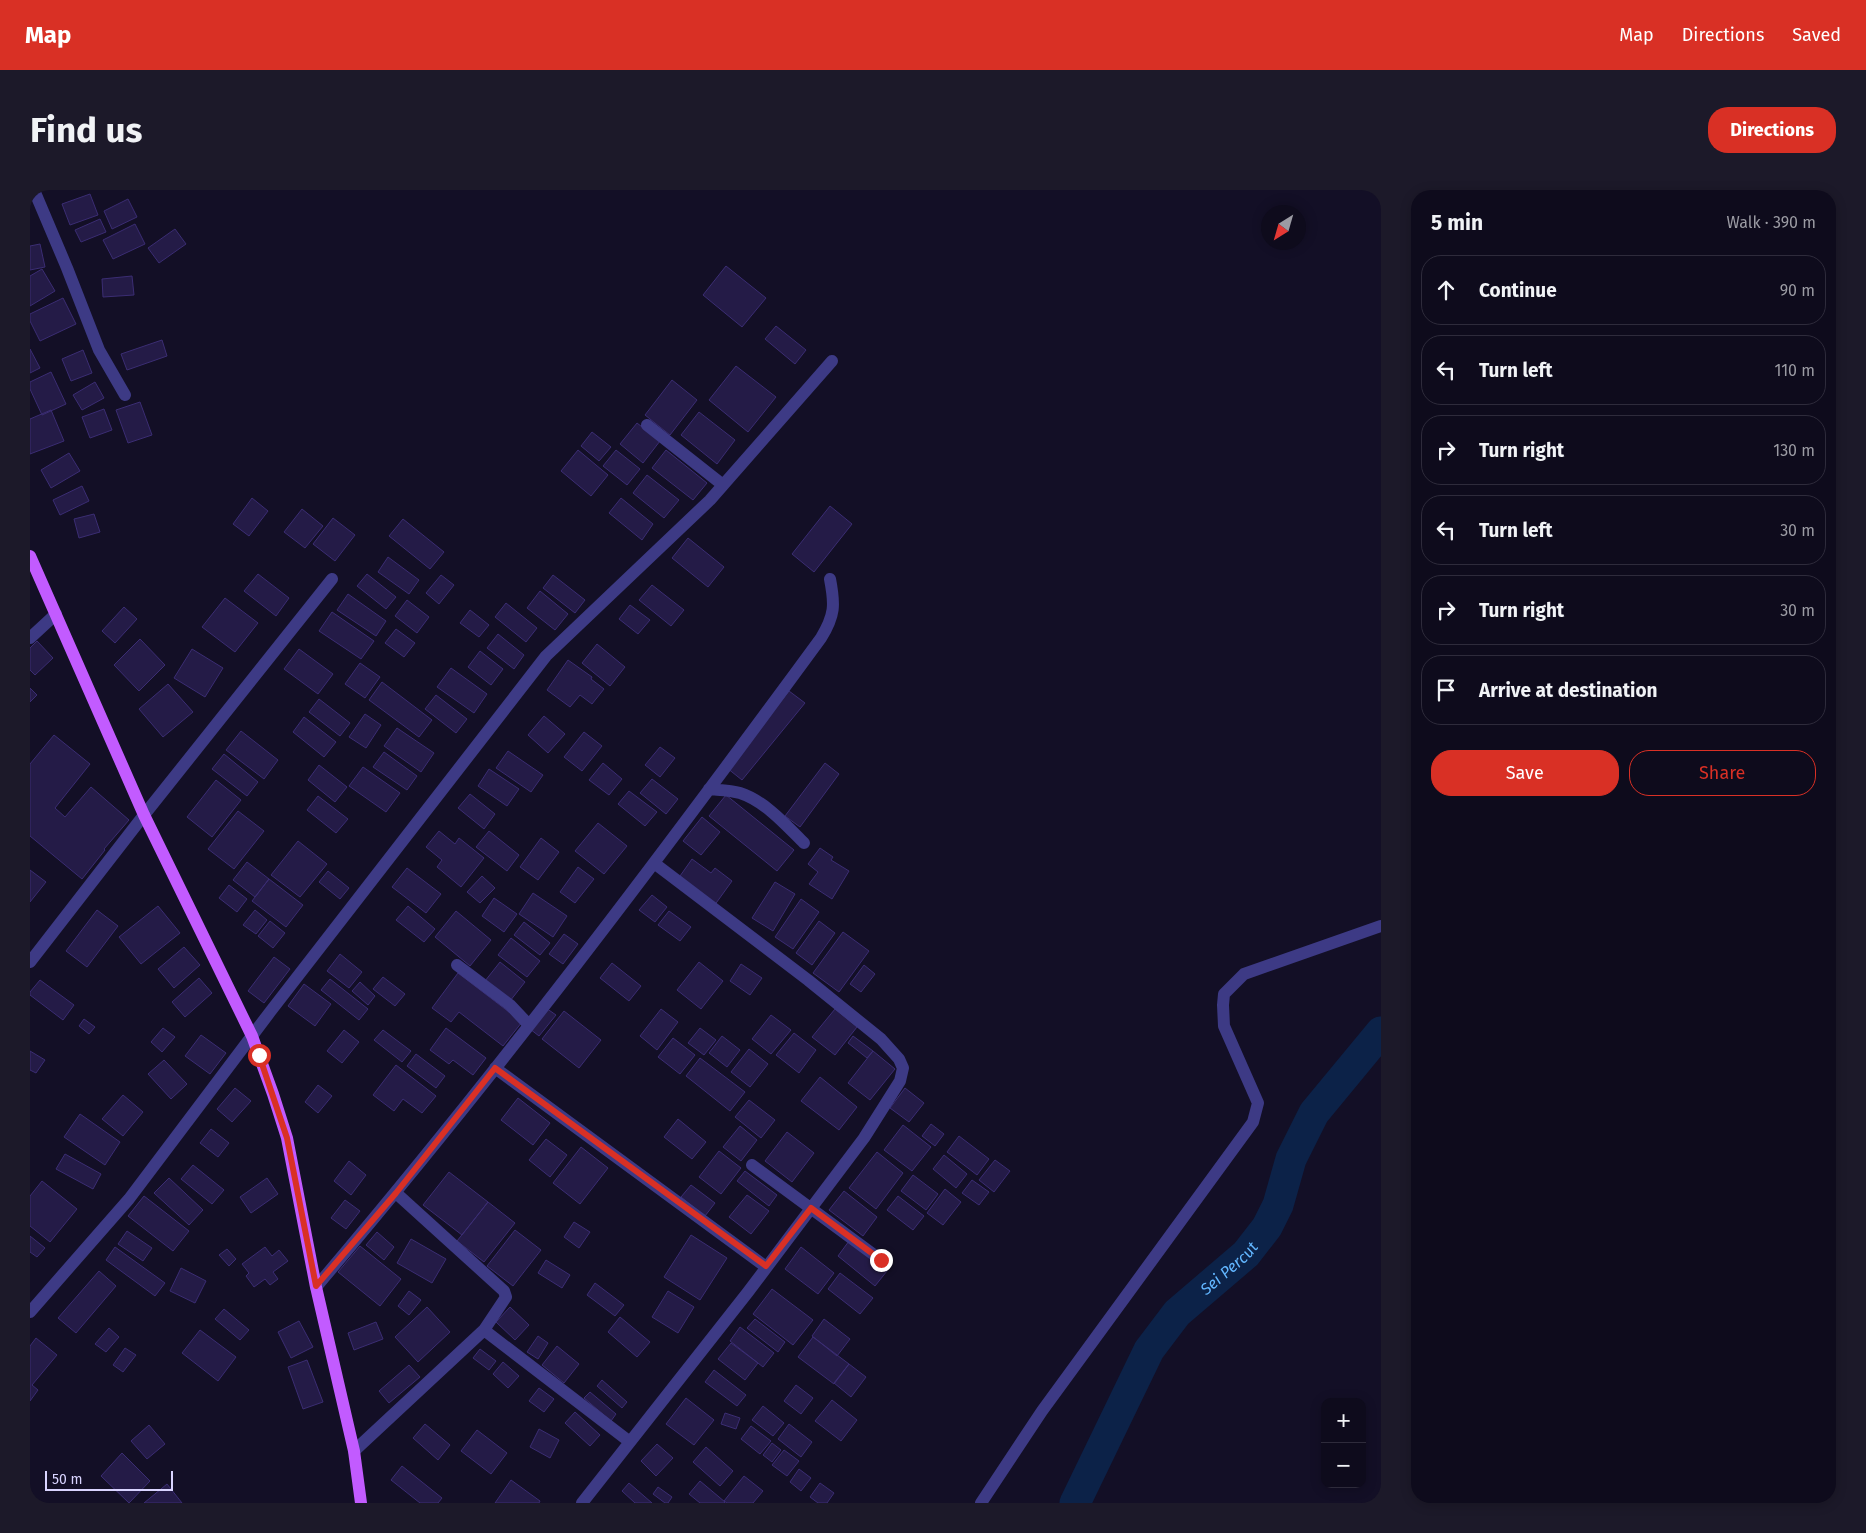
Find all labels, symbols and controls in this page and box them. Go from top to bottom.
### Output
text: Map [25,21,71,49]
text: Map [1619,24,1654,46]
text: Directions [1682,24,1764,46]
text: Saved [1792,24,1841,46]
button: Directions [1708,107,1836,153]
text: Find us [30,109,142,151]
north arrow [1261,205,1306,250]
text: 5 min [1431,210,1483,236]
text: Walk · 390 m [1726,213,1816,232]
icon: ahead [1432,276,1460,304]
text: Continue [1479,279,1557,302]
text: 90 m [1780,281,1815,300]
icon: left [1432,356,1460,384]
text: Turn left [1479,359,1553,382]
text: 110 m [1774,361,1815,380]
icon: right [1432,436,1460,464]
text: Turn right [1479,439,1564,462]
text: 130 m [1773,441,1815,460]
icon: left [1432,516,1460,544]
text: Turn left [1479,519,1553,542]
text: 30 m [1780,521,1815,540]
icon: right [1432,596,1460,624]
text: Turn right [1479,599,1564,622]
text: 30 m [1780,601,1815,620]
icon: arrive [1432,676,1460,704]
text: Arrive at destination [1479,679,1658,702]
button: Save [1431,750,1619,796]
button: Share [1629,750,1816,796]
route start [248,1044,271,1067]
water label: Sei Percut [1196,1238,1262,1300]
route end [870,1249,893,1272]
map controls [1321,1398,1366,1488]
button: + [1321,1398,1366,1443]
button: − [1321,1443,1366,1488]
scale bar [45,1468,172,1491]
text: 50 m [52,1471,83,1488]

